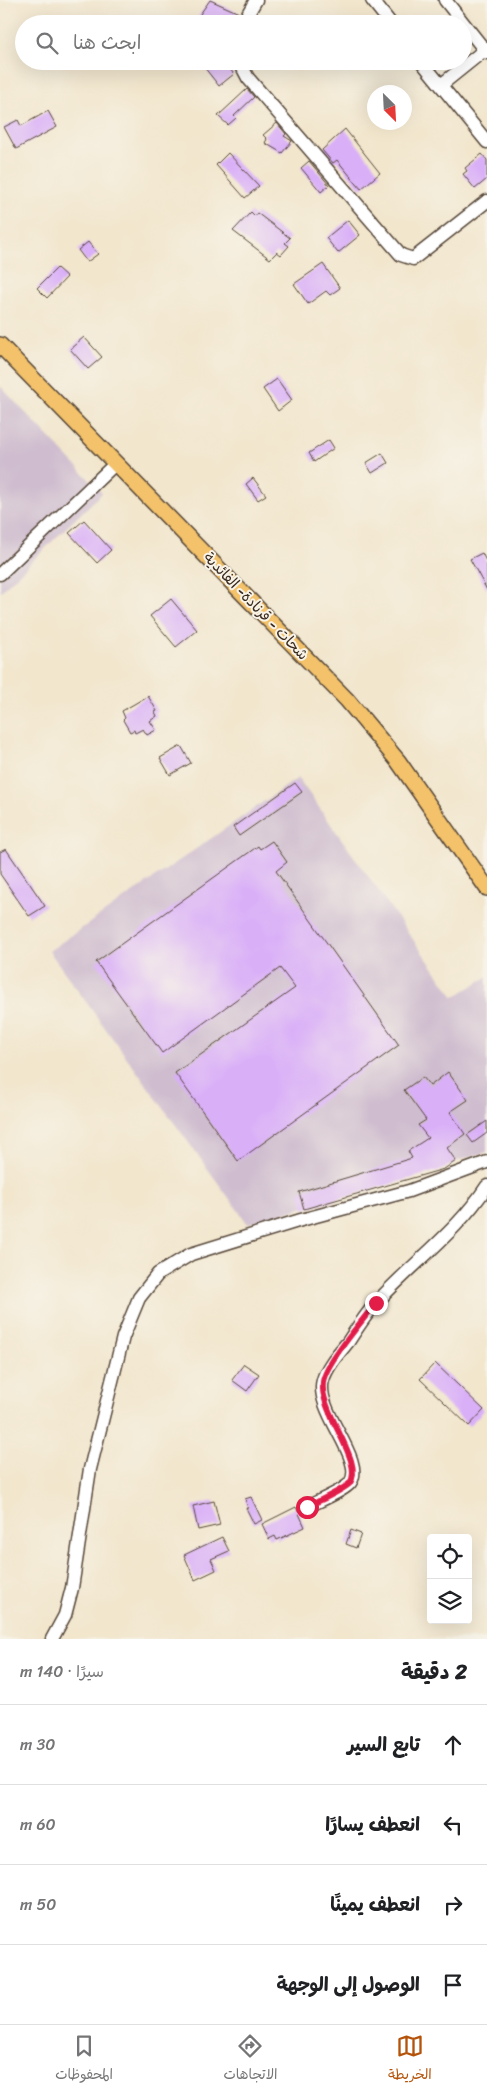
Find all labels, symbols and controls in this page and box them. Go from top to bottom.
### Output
search box [15,15,472,70]
text: ابحث هنا [73,26,141,59]
icon: search [33,29,61,57]
north arrow [367,85,412,130]
street label: شحات - قرنادة- الفائدية [197,546,315,666]
route end [365,1292,388,1315]
route start [296,1496,319,1519]
map controls [427,1534,472,1624]
button: locate [427,1534,472,1579]
button: layers [427,1579,472,1624]
text: 2 دقيقة [401,1653,467,1691]
text: سيرًا · 140 m [20,1657,104,1686]
text: تابع السير [347,1728,420,1761]
text: 30 m [20,1730,55,1759]
icon: ahead [439,1731,467,1759]
text: انعطف يسارًا [325,1808,420,1841]
text: 60 m [20,1810,56,1839]
icon: left [439,1811,467,1839]
text: انعطف يمينًا [330,1888,420,1921]
text: 50 m [20,1890,56,1919]
icon: right [439,1891,467,1919]
text: الوصول إلى الوجهة [277,1968,420,2001]
icon: arrive [439,1971,467,1999]
tab: المحفوظات [55,2032,113,2087]
tab: الاتجاهات [223,2032,278,2087]
tab: الخريطة [388,2032,432,2087]

